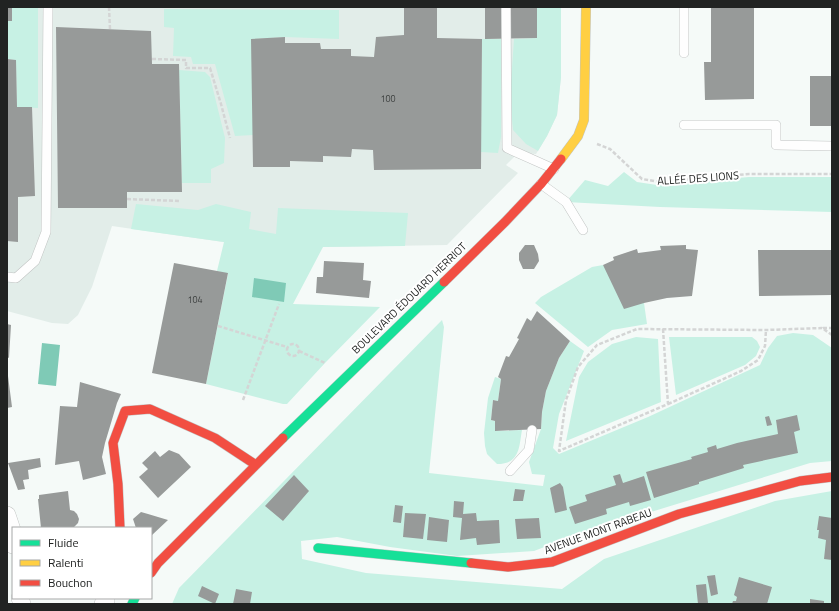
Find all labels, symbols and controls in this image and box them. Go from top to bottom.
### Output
house number: 100 [380,92,396,105]
street label: ALLÉE DES LIONS [657,167,739,189]
street label: BOULEVARD ÉDOUARD HERRIOT [348,239,470,357]
house number: 104 [187,293,203,306]
street label: AVENUE MONT RABEAU [542,504,654,558]
legend [12,527,152,599]
text: Fluide [48,533,79,552]
text: Ralenti [48,553,83,572]
text: Bouchon [48,573,93,592]

